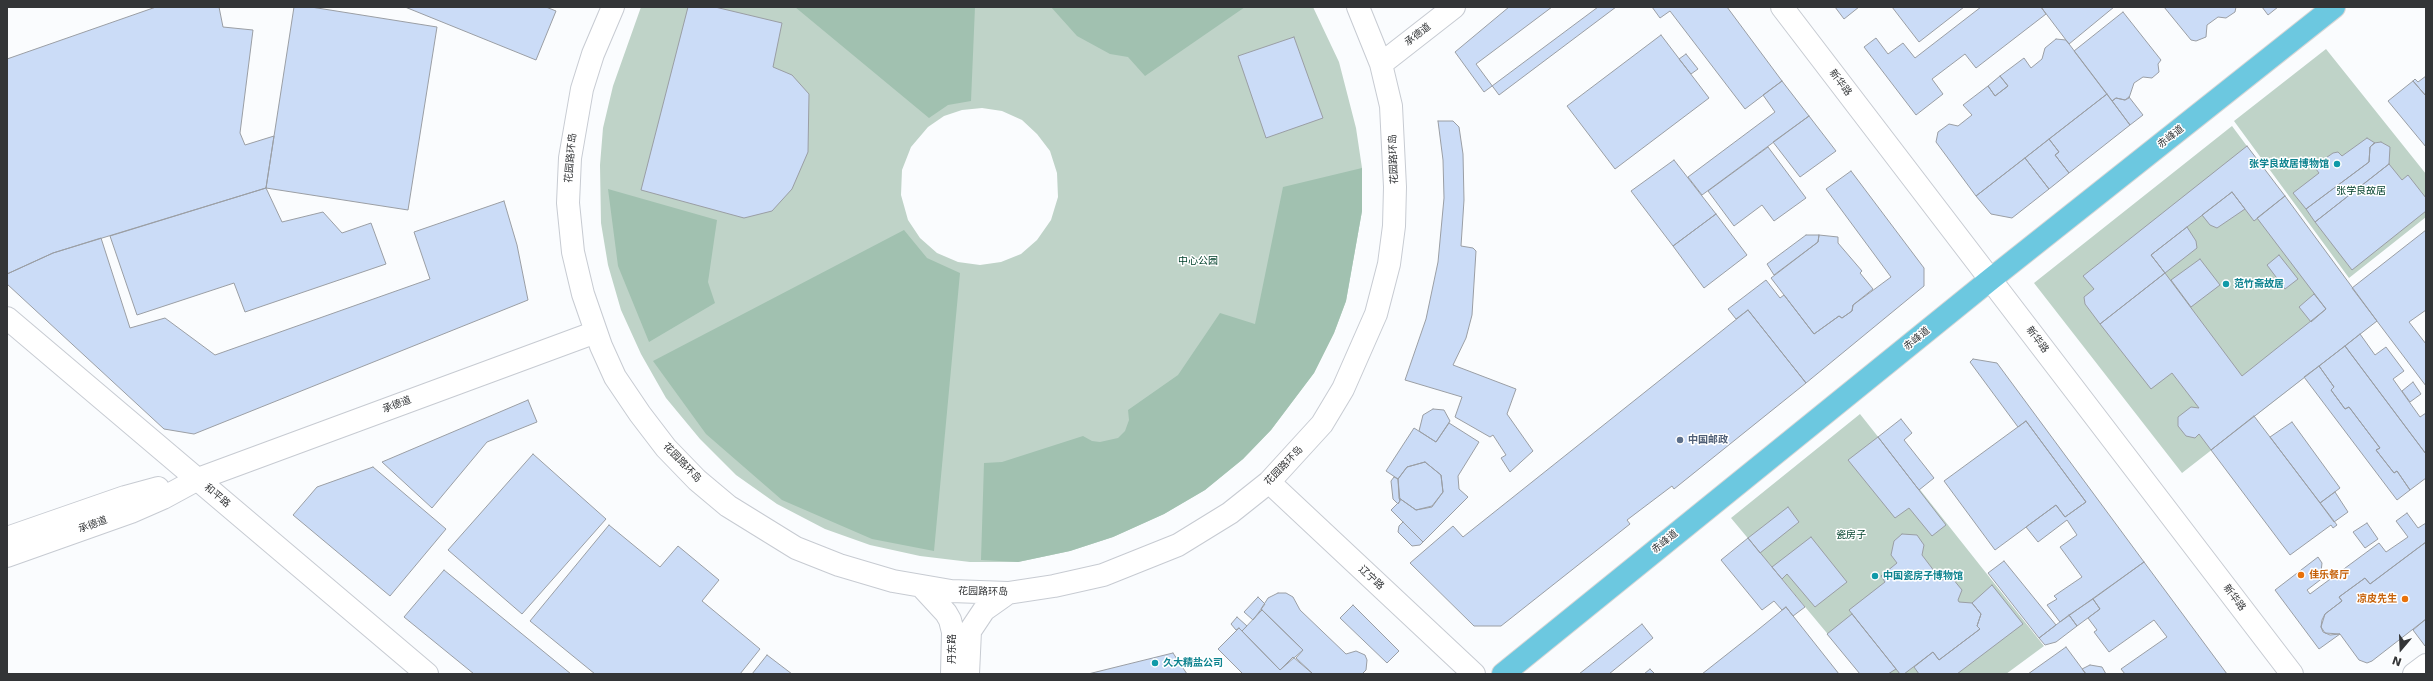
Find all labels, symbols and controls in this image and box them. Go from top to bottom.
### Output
street label: 承德道 [1402,21,1434,49]
street label: 新华路 [1826,67,1854,99]
street label: 赤峰道 [2155,123,2187,151]
street label: 花园路环岛 [563,133,579,183]
street label: 花园路环岛 [1387,134,1401,184]
place label: 张学良故居博物馆 [2249,158,2329,170]
marker: 张学良故居博物馆 [2332,159,2342,169]
park label: 张学良故居 [2336,185,2386,197]
park label: 中心公园 [1178,255,1218,267]
place label: 范竹斋故居 [2234,278,2284,290]
marker: 范竹斋故居 [2221,279,2231,289]
street label: 新华路 [2023,324,2051,356]
street label: 赤峰道 [1902,325,1932,353]
street label: 承德道 [381,394,413,416]
place label: 中国邮政 [1688,434,1728,446]
marker: 中国邮政 [1675,435,1685,445]
street label: 花园路环岛 [660,441,704,485]
street label: 花园路环岛 [1262,444,1306,488]
street label: 和平路 [202,482,232,510]
street label: 承德道 [77,514,109,536]
street label: 赤峰道 [1650,528,1680,556]
park label: 瓷房子 [1836,529,1866,541]
street label: 辽宁路 [1356,563,1386,593]
place label: 佳乐餐厅 [2309,569,2349,581]
place label: 中国瓷房子博物馆 [1883,570,1963,582]
marker: 佳乐餐厅 [2296,570,2306,580]
marker: 中国瓷房子博物馆 [1870,571,1880,581]
street label: 新华路 [2220,582,2248,614]
street label: 花园路环岛 [958,586,1008,598]
place label: 凉皮先生 [2357,593,2397,605]
marker: 凉皮先生 [2400,594,2410,604]
north arrow [2381,629,2421,669]
street label: 丹东路 [946,634,958,664]
text: N [2390,653,2403,668]
place label: 久大精盐公司 [1163,657,1223,669]
marker: 久大精盐公司 [1150,658,1160,668]

